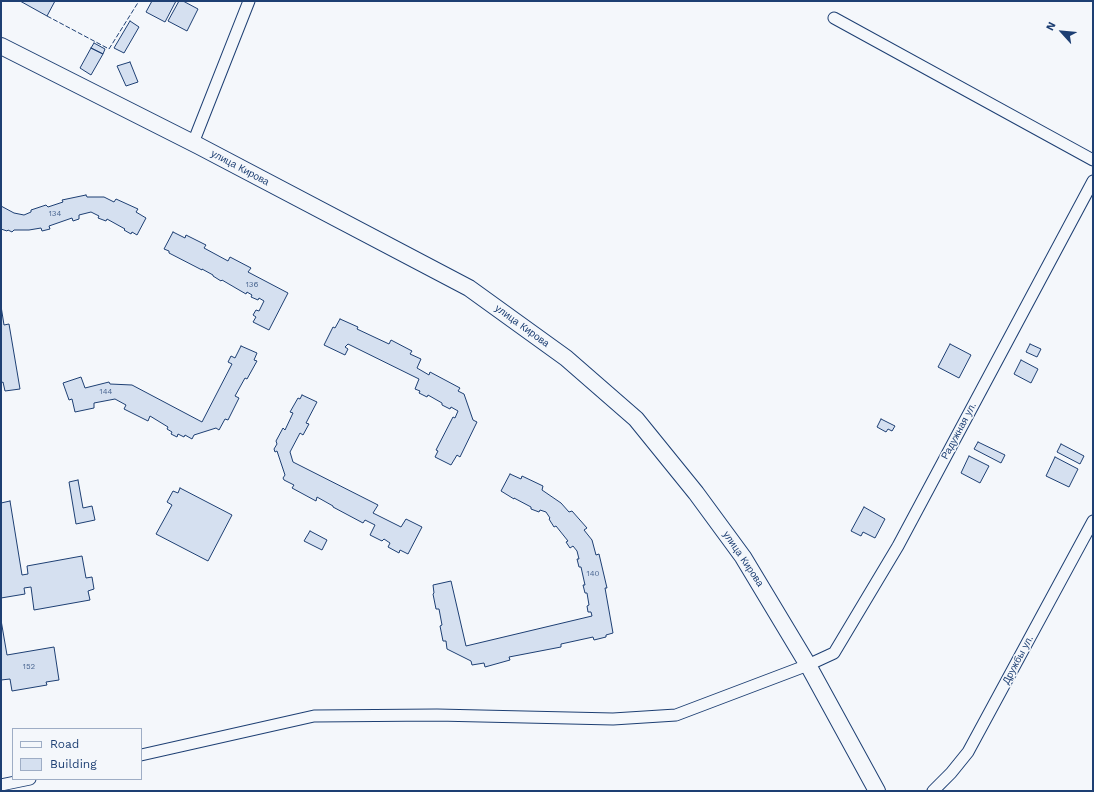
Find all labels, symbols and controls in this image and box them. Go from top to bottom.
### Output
north arrow [1042,12,1082,52]
text: N [1043,20,1059,33]
street label: улица Кирова [209,148,271,188]
house number: 134 [49,209,61,219]
house number: 136 [246,280,258,290]
street label: улица Кирова [493,302,551,350]
house number: 144 [100,387,112,397]
street label: Радужная ул. [939,400,979,462]
street label: улица Кирова [720,529,766,589]
house number: 140 [587,569,599,579]
street label: Дружбы ул. [1000,633,1036,687]
house number: 152 [23,662,35,672]
legend [12,728,142,780]
text: Road [50,737,79,751]
text: Building [50,757,97,771]

